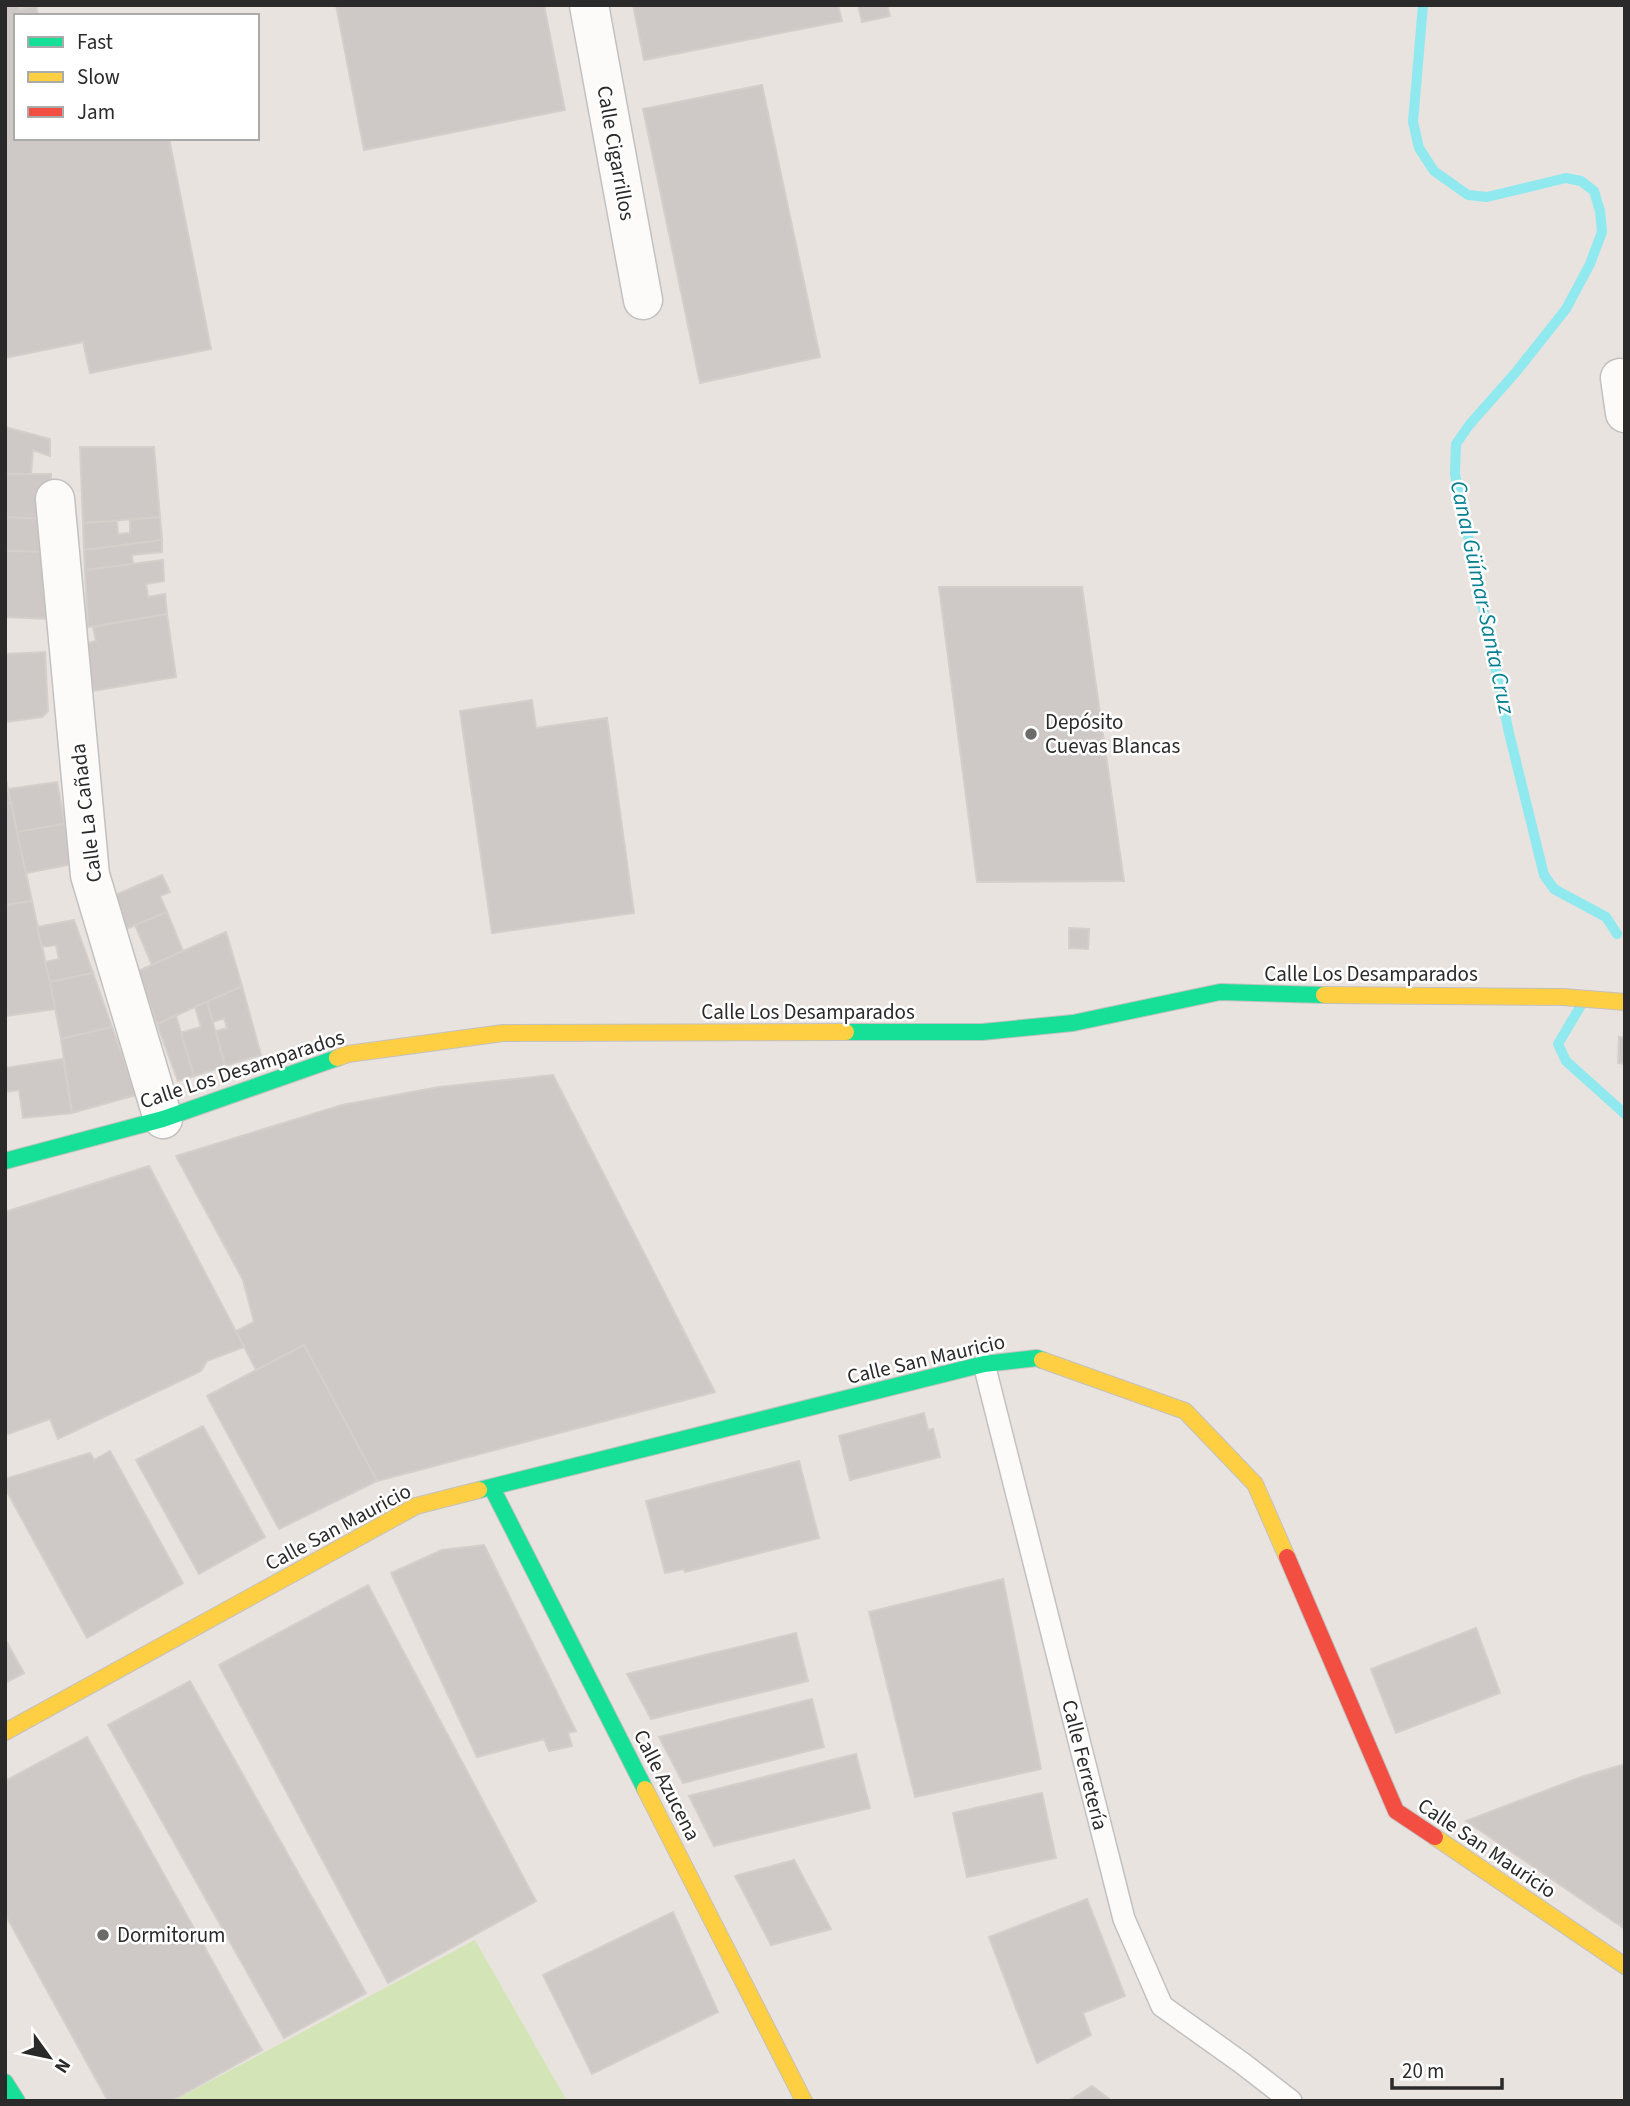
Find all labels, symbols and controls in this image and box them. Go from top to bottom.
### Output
legend [14,14,259,140]
text: Fast [77,27,113,57]
text: Slow [77,62,120,92]
street label: Calle Cigarrillos [589,83,643,223]
text: Jam [77,97,115,127]
water label: Canal Güímar-Santa Cruz [1442,477,1523,717]
place label: Depósito Cuevas Blancas [1045,707,1180,761]
marker: Depósito Cuevas Blancas [1023,726,1039,742]
street label: Calle La Cañada [63,742,109,884]
street label: Calle Los Desamparados [1264,959,1478,989]
street label: Calle Los Desamparados [701,997,915,1027]
street label: Calle Los Desamparados [136,1022,348,1116]
street label: Calle San Mauricio [844,1326,1008,1392]
street label: Calle San Mauricio [260,1476,416,1578]
street label: Calle Ferretería [1054,1697,1116,1833]
street label: Calle Azucena [626,1724,708,1846]
street label: Calle San Mauricio [1412,1790,1562,1906]
place label: Dormitorum [117,1920,225,1950]
marker: Dormitorum [95,1927,111,1943]
north arrow [14,2022,84,2092]
scale bar [1392,2046,1502,2090]
text: N [47,2053,77,2078]
text: 20 m [1402,2056,1444,2086]

